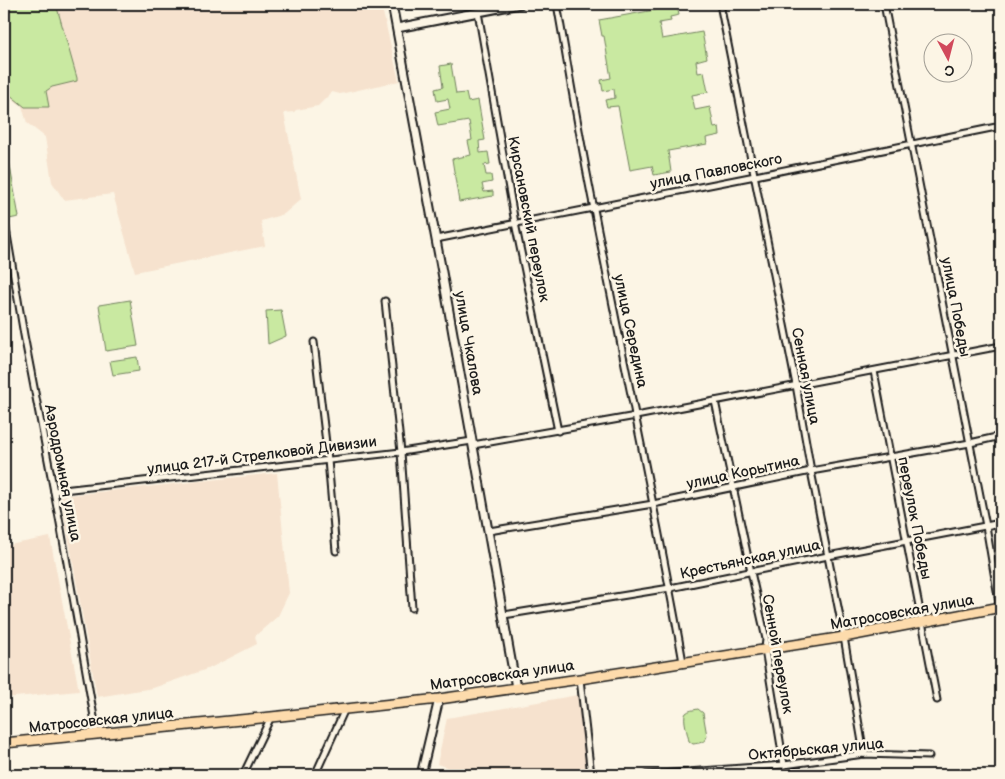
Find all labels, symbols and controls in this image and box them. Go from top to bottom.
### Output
north arrow [922,32,972,82]
text: С [943,61,955,79]
street label: Кирсановский переулок [503,135,554,304]
street label: улица Павловского [649,149,784,194]
street label: улица Победы [937,256,974,359]
street label: улица Середина [609,273,652,390]
street label: улица Чкалова [450,290,487,397]
street label: Сенная улица [787,326,824,426]
street label: Аэродромная улица [40,402,85,543]
street label: улица 217-й Стрелковой Дивизии [146,432,378,479]
street label: улица Корытина [685,451,801,494]
street label: переулок Победы [893,455,936,581]
street label: Крестьянская улица [678,535,822,584]
street label: Матросовская улица [829,590,976,634]
street label: Сенной переулок [758,593,797,715]
street label: Матросовская улица [429,656,576,695]
street label: Матросовская улица [28,703,175,738]
street label: Октябрьская улица [747,734,885,765]

